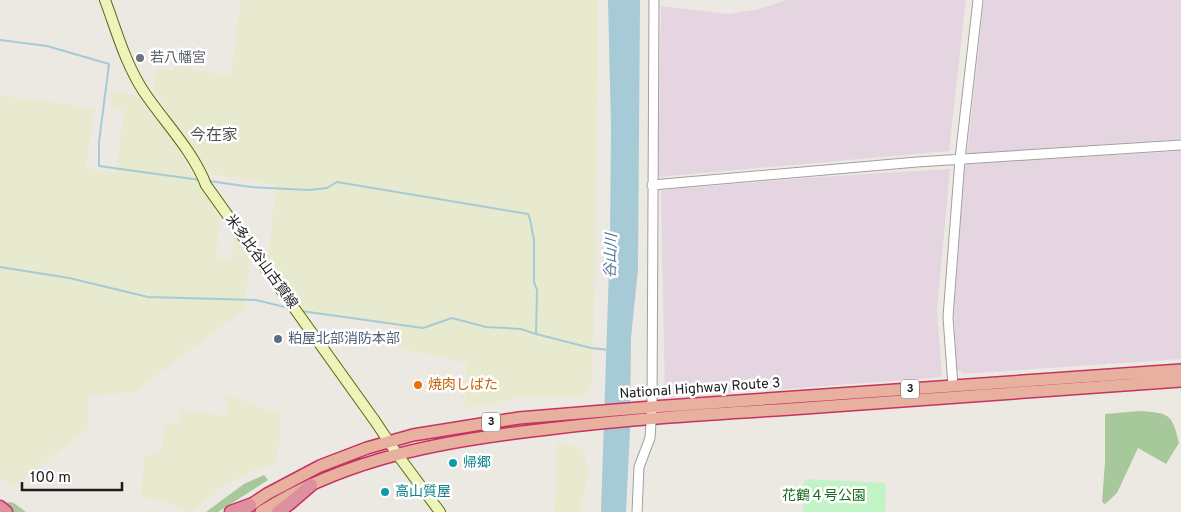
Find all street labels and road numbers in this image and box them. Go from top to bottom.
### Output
street label: 米多比谷山古賀線 [221,212,301,312]
street label: National Highway Route 3 [619,375,781,403]
road number: 3 [901,379,919,398]
road number: 3 [482,412,500,432]

